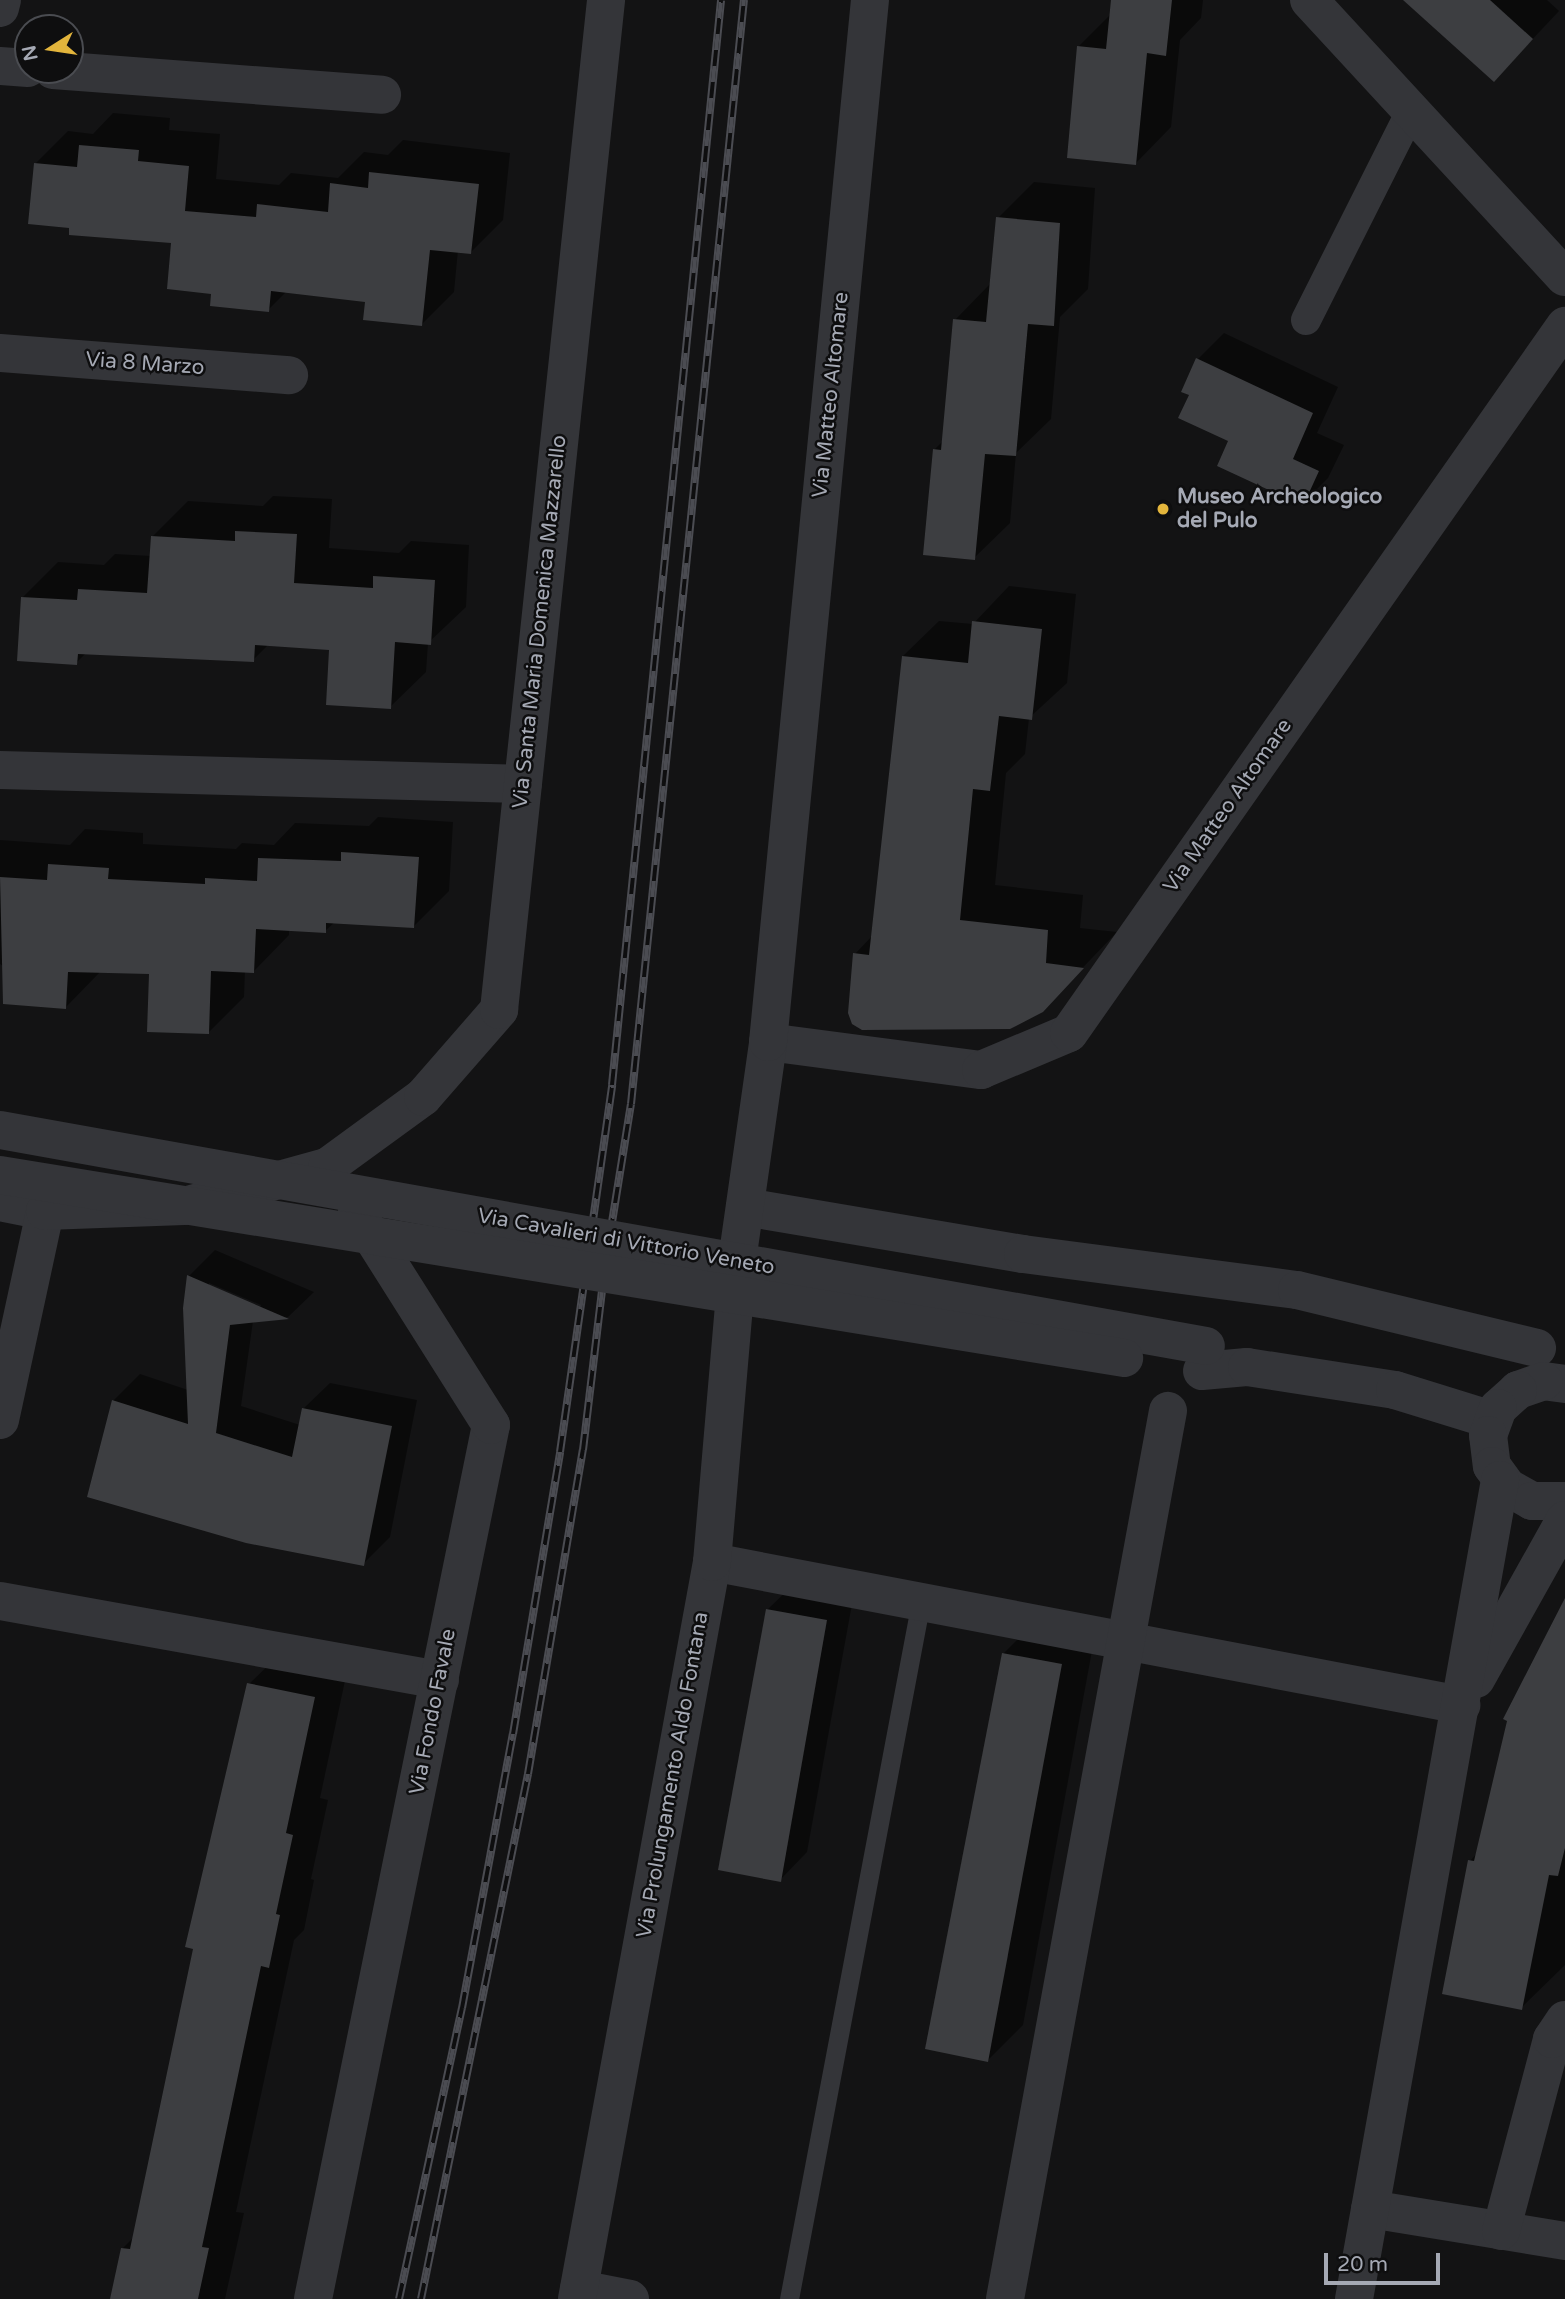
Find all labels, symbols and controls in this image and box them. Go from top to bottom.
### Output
north arrow [14,14,84,84]
text: N [18,43,43,63]
street label: Via Matteo Altomare [808,291,854,499]
street label: Via 8 Marzo [85,347,205,381]
street label: Via Santa Maria Domenica Mazzarello [508,434,572,810]
place label: Museo Archeologico del Pulo [1177,484,1382,534]
marker: Museo Archeologico del Pulo [1155,501,1171,517]
street label: Via Matteo Altomare [1158,714,1298,898]
street label: Via Cavalieri di Vittorio Veneto [475,1203,777,1281]
street label: Via Prolungamento Aldo Fontana [632,1610,714,1940]
street label: Via Fondo Favale [405,1627,461,1797]
scale bar [1327,2240,1442,2284]
text: 20 m [1337,2252,1388,2277]

